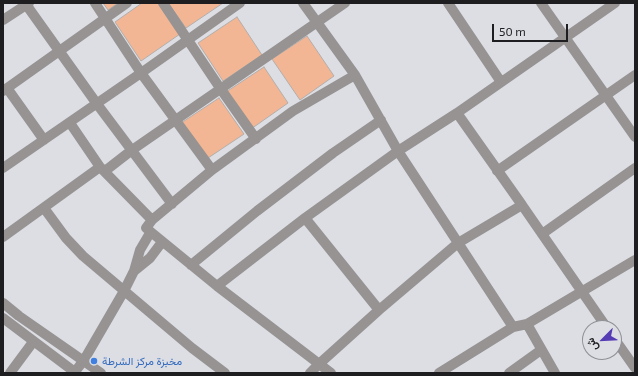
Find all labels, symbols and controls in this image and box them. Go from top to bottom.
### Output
scale bar [494,16,570,42]
text: 50 m [499,24,526,38]
north arrow [582,320,622,360]
text: ش [583,336,600,353]
place label: مخبزة مركز الشرطة [102,354,182,368]
marker: مخبزة مركز الشرطة [89,356,99,366]

